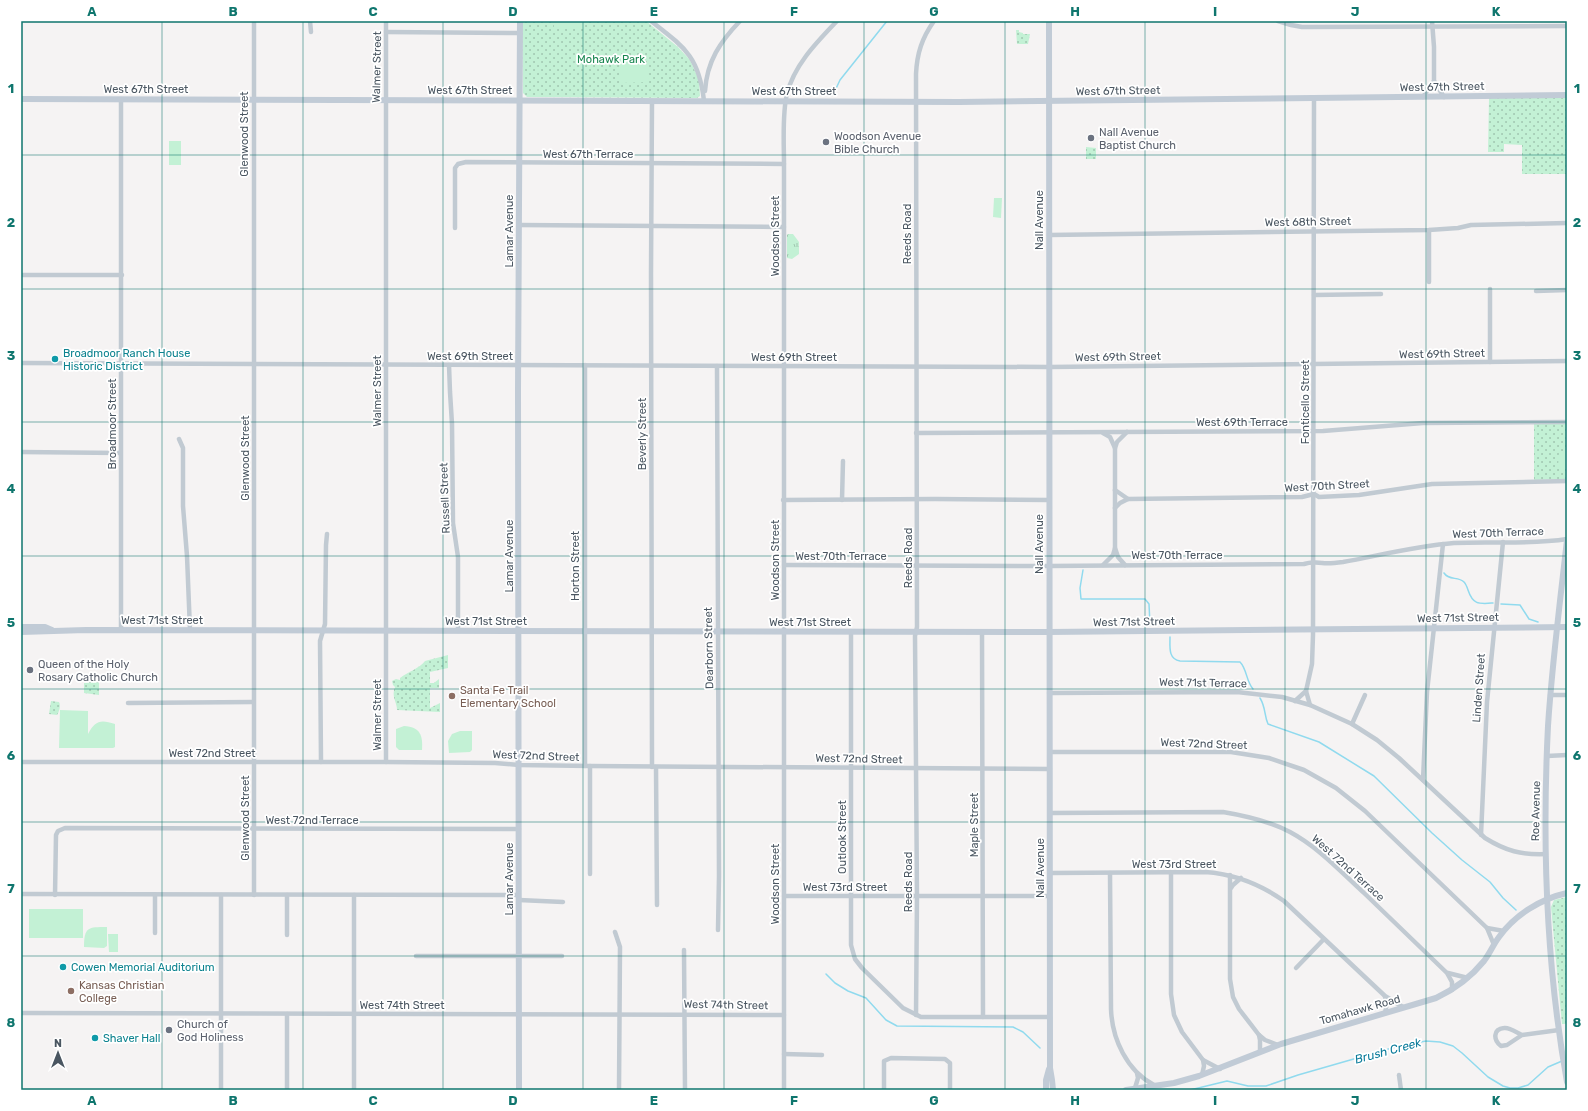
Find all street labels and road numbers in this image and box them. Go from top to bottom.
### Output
street label: Walmer Street [370,30,384,103]
street label: West 67th Street [1400,80,1485,94]
street label: West 67th Street [104,83,189,96]
street label: West 67th Street [428,84,513,97]
street label: West 67th Street [1076,84,1161,98]
street label: West 67th Street [752,85,837,98]
street label: Glenwood Street [238,91,251,177]
street label: West 67th Terrace [543,148,633,161]
street label: Nall Avenue [1033,190,1046,250]
street label: Lamar Avenue [503,195,516,267]
street label: Woodson Street [769,195,782,276]
street label: Reeds Road [901,204,914,264]
street label: West 68th Street [1265,215,1352,229]
street label: West 69th Street [1399,347,1486,361]
street label: West 69th Street [427,350,514,363]
street label: West 69th Street [1075,350,1162,364]
street label: West 69th Street [751,351,838,364]
street label: Walmer Street [371,354,384,427]
street label: Fonticello Street [1299,359,1312,444]
street label: Broadmoor Street [106,378,119,470]
street label: Beverly Street [636,397,649,470]
street label: Glenwood Street [239,415,252,501]
street label: West 69th Terrace [1196,416,1288,429]
street label: Russell Street [437,462,453,534]
street label: West 70th Street [1284,477,1371,495]
street label: Nall Avenue [1033,514,1046,574]
street label: Woodson Street [769,519,782,600]
street label: Lamar Avenue [503,520,516,592]
street label: West 70th Terrace [1452,525,1544,541]
street label: Reeds Road [902,528,915,588]
street label: Horton Street [569,530,582,601]
street label: West 70th Terrace [1131,549,1223,562]
street label: West 70th Terrace [795,550,887,563]
street label: Dearborn Street [702,606,716,689]
street label: West 71st Street [1417,611,1500,625]
street label: West 71st Street [121,614,204,627]
street label: West 71st Street [445,615,528,628]
street label: West 71st Street [1093,615,1176,629]
street label: West 71st Street [769,616,852,629]
street label: Linden Street [1470,652,1488,723]
street label: West 71st Terrace [1159,676,1247,690]
street label: Walmer Street [371,678,384,751]
street label: West 72nd Street [1160,736,1248,752]
street label: West 72nd Street [168,747,256,760]
street label: West 72nd Street [492,748,580,764]
street label: West 72nd Street [815,752,903,766]
street label: Glenwood Street [239,775,252,861]
street label: Roe Avenue [1529,781,1543,841]
street label: Maple Street [968,792,981,857]
street label: Outlook Street [836,799,849,874]
street label: West 72nd Terrace [265,814,359,827]
street label: West 72nd Terrace [1309,832,1387,904]
street label: Nall Avenue [1034,838,1047,898]
street label: Lamar Avenue [503,843,516,915]
street label: Woodson Street [769,843,782,924]
street label: Reeds Road [902,852,915,912]
street label: West 73rd Street [1132,858,1217,871]
street label: West 73rd Street [803,881,888,894]
street label: Tomahawk Road [1318,992,1402,1028]
street label: West 74th Street [683,998,769,1012]
street label: West 74th Street [360,999,445,1012]

